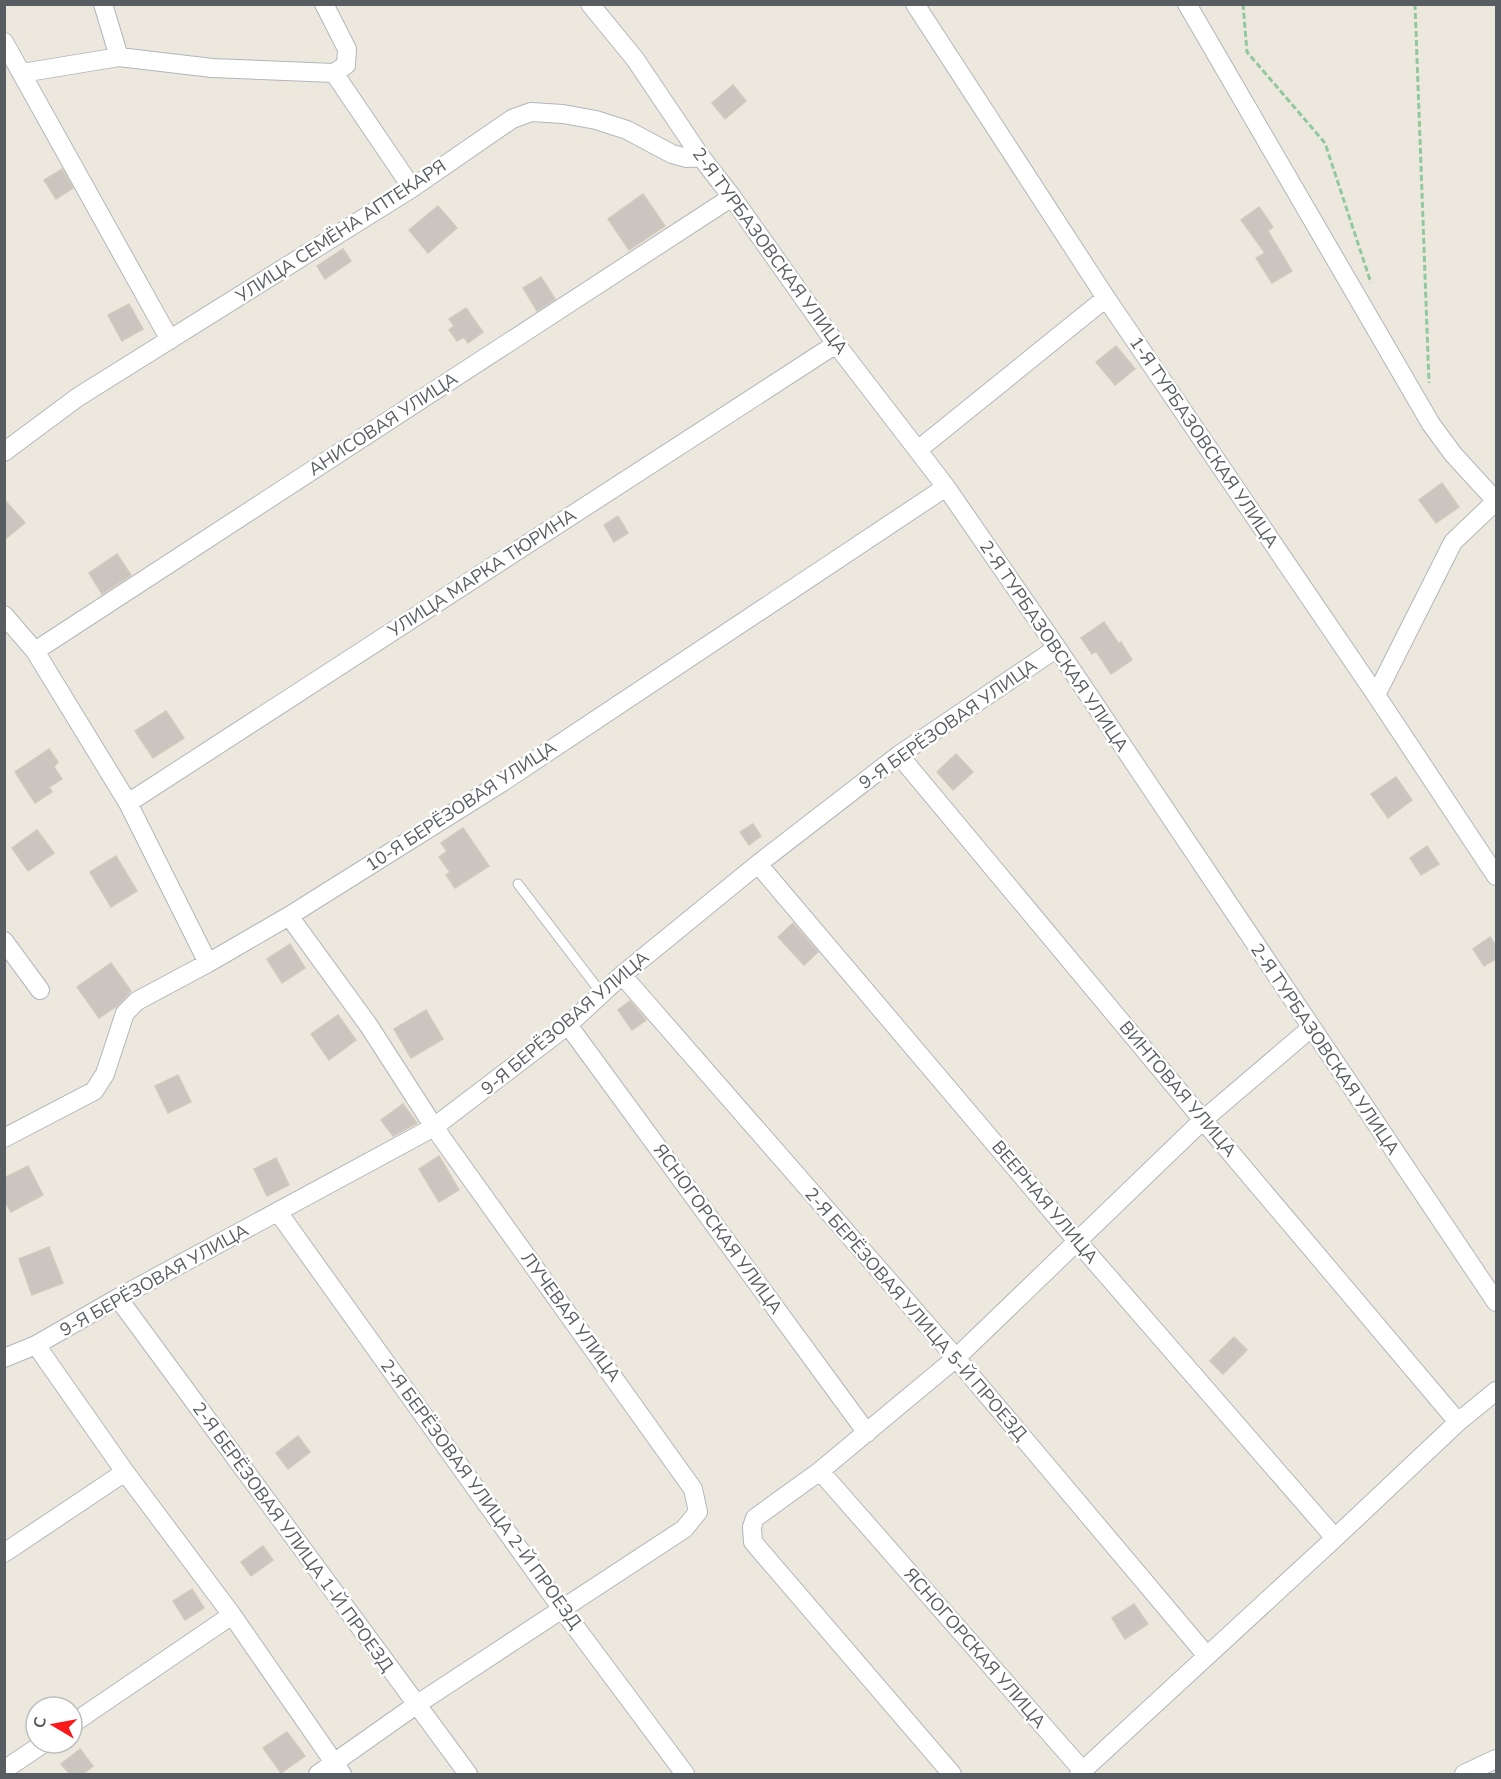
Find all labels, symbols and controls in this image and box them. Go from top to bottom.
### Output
street label: 2-Я ТУРБАЗОВСКАЯ УЛИЦА [687,143,853,359]
street label: УЛИЦА СЕМЁНА АПТЕКАРЯ [230,154,451,309]
street label: 1-Я ТУРБАЗОВСКАЯ УЛИЦА [1124,332,1284,552]
street label: АНИСОВАЯ УЛИЦА [304,367,462,481]
street label: УЛИЦА МАРКА ТЮРИНА [382,503,581,643]
street label: 2-Я ТУРБАЗОВСКАЯ УЛИЦА [974,536,1134,756]
street label: 9-Я БЕРЁЗОВАЯ УЛИЦА [854,653,1042,795]
street label: 10-Я БЕРЁЗОВАЯ УЛИЦА [361,735,561,877]
street label: 2-Я ТУРБАЗОВСКАЯ УЛИЦА [1245,939,1405,1159]
street label: 9-Я БЕРЁЗОВАЯ УЛИЦА [476,946,654,1100]
street label: ВИНТОВАЯ УЛИЦА [1114,1016,1242,1162]
street label: ВЕЕРНАЯ УЛИЦА [986,1135,1104,1269]
street label: ЯСНОГОРСКАЯ УЛИЦА [648,1139,788,1319]
street label: 2-Я БЕРЁЗОВАЯ УЛИЦА 5-Й ПРОЕЗД [799,1182,1033,1446]
street label: 9-Я БЕРЁЗОВАЯ УЛИЦА [55,1218,253,1342]
street label: ЛУЧЕВАЯ УЛИЦА [516,1247,626,1387]
street label: 2-Я БЕРЁЗОВАЯ УЛИЦА 2-Й ПРОЕЗД [375,1354,587,1634]
street label: 2-Я БЕРЁЗОВАЯ УЛИЦА 1-Й ПРОЕЗД [187,1397,399,1677]
street label: ЯСНОГОРСКАЯ УЛИЦА [899,1563,1051,1733]
north arrow [24,1695,84,1755]
text: С [28,1715,52,1730]

